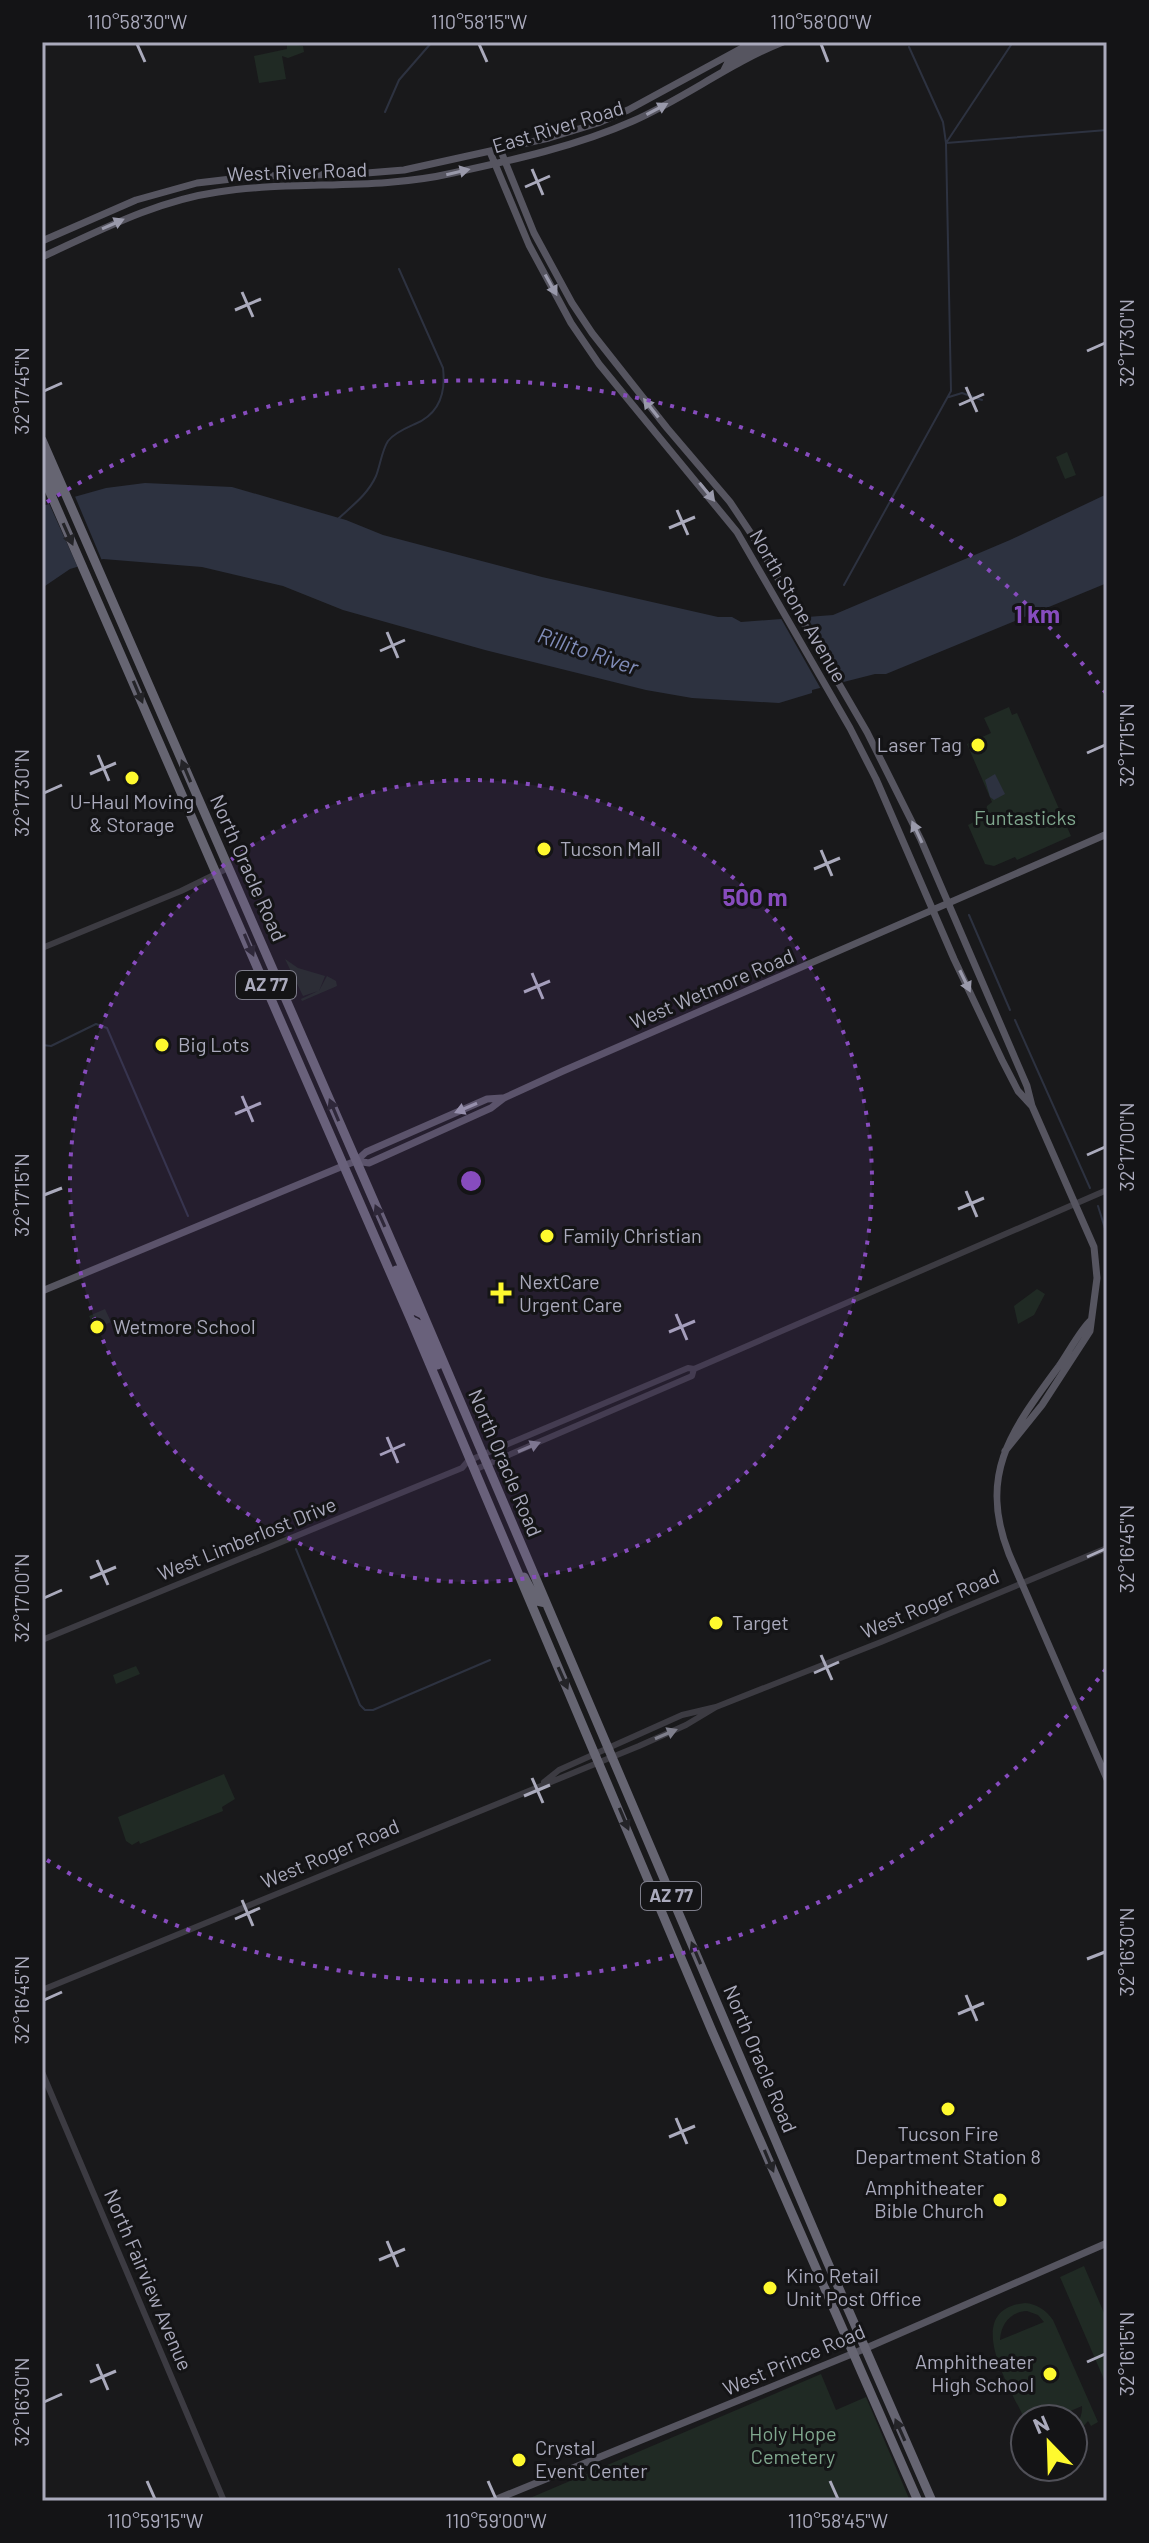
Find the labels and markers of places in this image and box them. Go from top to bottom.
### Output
place label: Laser Tag [877,732,962,756]
marker: Laser Tag [969,736,987,754]
marker: U-Haul Moving & Storage [123,769,141,787]
place label: U-Haul Moving & Storage [70,789,194,836]
place label: Tucson Mall [560,836,661,860]
marker: Tucson Mall [535,840,553,858]
place label: Big Lots [178,1032,249,1056]
marker: Big Lots [153,1036,171,1054]
centre of rings [457,1167,485,1195]
place label: Family Christian [563,1223,702,1247]
marker: Family Christian [538,1227,556,1245]
place label: NextCare Urgent Care [519,1269,622,1316]
marker: NextCare Urgent Care [490,1282,512,1304]
place label: Wetmore School [113,1314,256,1338]
marker: Wetmore School [88,1318,106,1336]
place label: Target [732,1610,789,1634]
marker: Target [707,1614,725,1632]
marker: Tucson Fire Department Station 8 [939,2100,957,2118]
place label: Tucson Fire Department Station 8 [855,2121,1041,2168]
place label: Amphitheater Bible Church [865,2175,984,2222]
marker: Amphitheater Bible Church [991,2191,1009,2209]
place label: Kino Retail Unit Post Office [786,2263,922,2310]
marker: Kino Retail Unit Post Office [761,2279,779,2297]
place label: Amphitheater High School [915,2349,1034,2396]
marker: Amphitheater High School [1041,2365,1059,2383]
place label: Crystal Event Center [535,2435,647,2482]
marker: Crystal Event Center [510,2451,528,2469]

